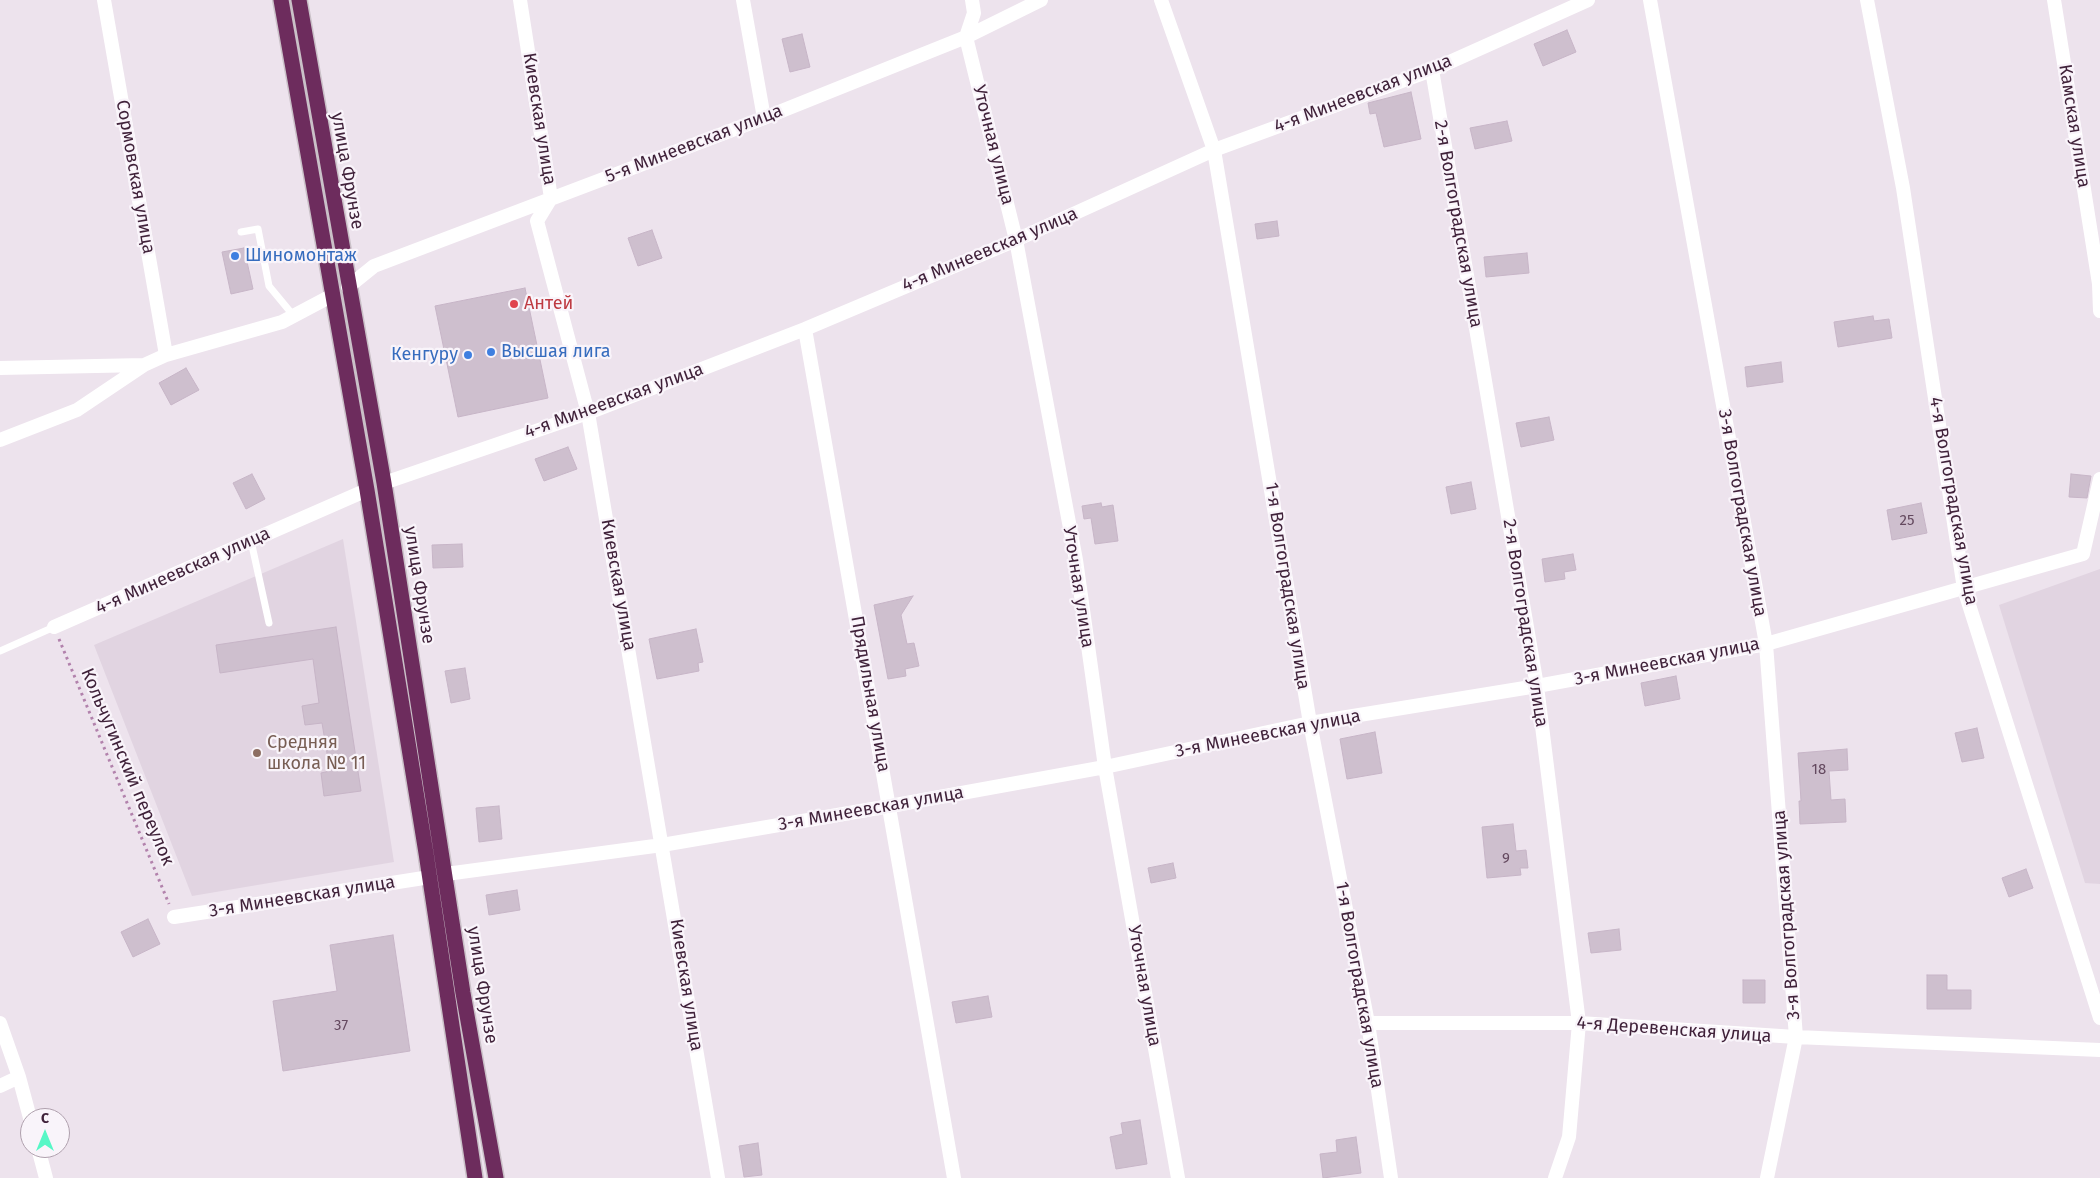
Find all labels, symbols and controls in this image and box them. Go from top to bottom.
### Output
street label: 4-я Минеевская улица [1271,50,1455,138]
street label: Киевская улица [518,51,560,187]
street label: Камская улица [2054,63,2094,189]
street label: Уточная улица [968,83,1018,207]
street label: Сормовская улица [111,98,159,256]
street label: 5-я Минеевская улица [602,100,786,188]
street label: улица Фрунзе [326,111,368,231]
street label: 2-я Волгоградская улица [1429,119,1487,329]
street label: 4-я Минеевская улица [899,203,1081,297]
place label: Шиномонтаж [245,245,357,267]
marker: Шиномонтаж [229,250,241,262]
place label: Антей [524,293,573,315]
marker: Антей [508,298,520,310]
place label: Высшая лига [501,341,611,363]
place label: Кенгуру [391,344,458,366]
marker: Высшая лига [485,346,497,358]
marker: Кенгуру [462,349,474,361]
street label: 4-я Минеевская улица [522,359,706,443]
street label: 4-я Волгоградская улица [1924,395,1982,607]
street label: 3-я Волгоградская улица [1713,408,1771,618]
street label: 1-я Волгоградская улица [1260,481,1314,691]
house number: 25 [1900,512,1914,530]
street label: Киевская улица [596,517,640,653]
street label: 2-я Волгоградская улица [1498,517,1552,729]
street label: 4-я Минеевская улица [92,523,274,619]
street label: улица Фрунзе [399,525,439,645]
street label: Уточная улица [1058,525,1098,649]
street label: Прядильная улица [846,614,894,774]
street label: 3-я Минеевская улица [1573,633,1761,691]
street label: Кольчугинский переулок [76,665,178,869]
street label: 3-я Минеевская улица [1174,705,1362,763]
place label: Средняя школа № 11 [267,732,366,774]
marker: Средняя школа № 11 [251,747,263,759]
house number: 18 [1812,761,1826,779]
street label: 3-я Минеевская улица [776,782,966,836]
street label: 3-я Волгоградская улица [1769,809,1805,1021]
house number: 9 [1502,850,1510,868]
street label: 3-я Минеевская улица [207,872,397,922]
street label: 1-я Волгоградская улица [1330,880,1388,1090]
street label: Киевская улица [665,917,707,1053]
street label: Уточная улица [1123,924,1165,1048]
street label: улица Фрунзе [462,925,502,1045]
street label: 4-я Деревенская улица [1576,1012,1772,1048]
house number: 37 [334,1017,348,1035]
north arrow [20,1108,70,1158]
text: С [41,1110,49,1127]

